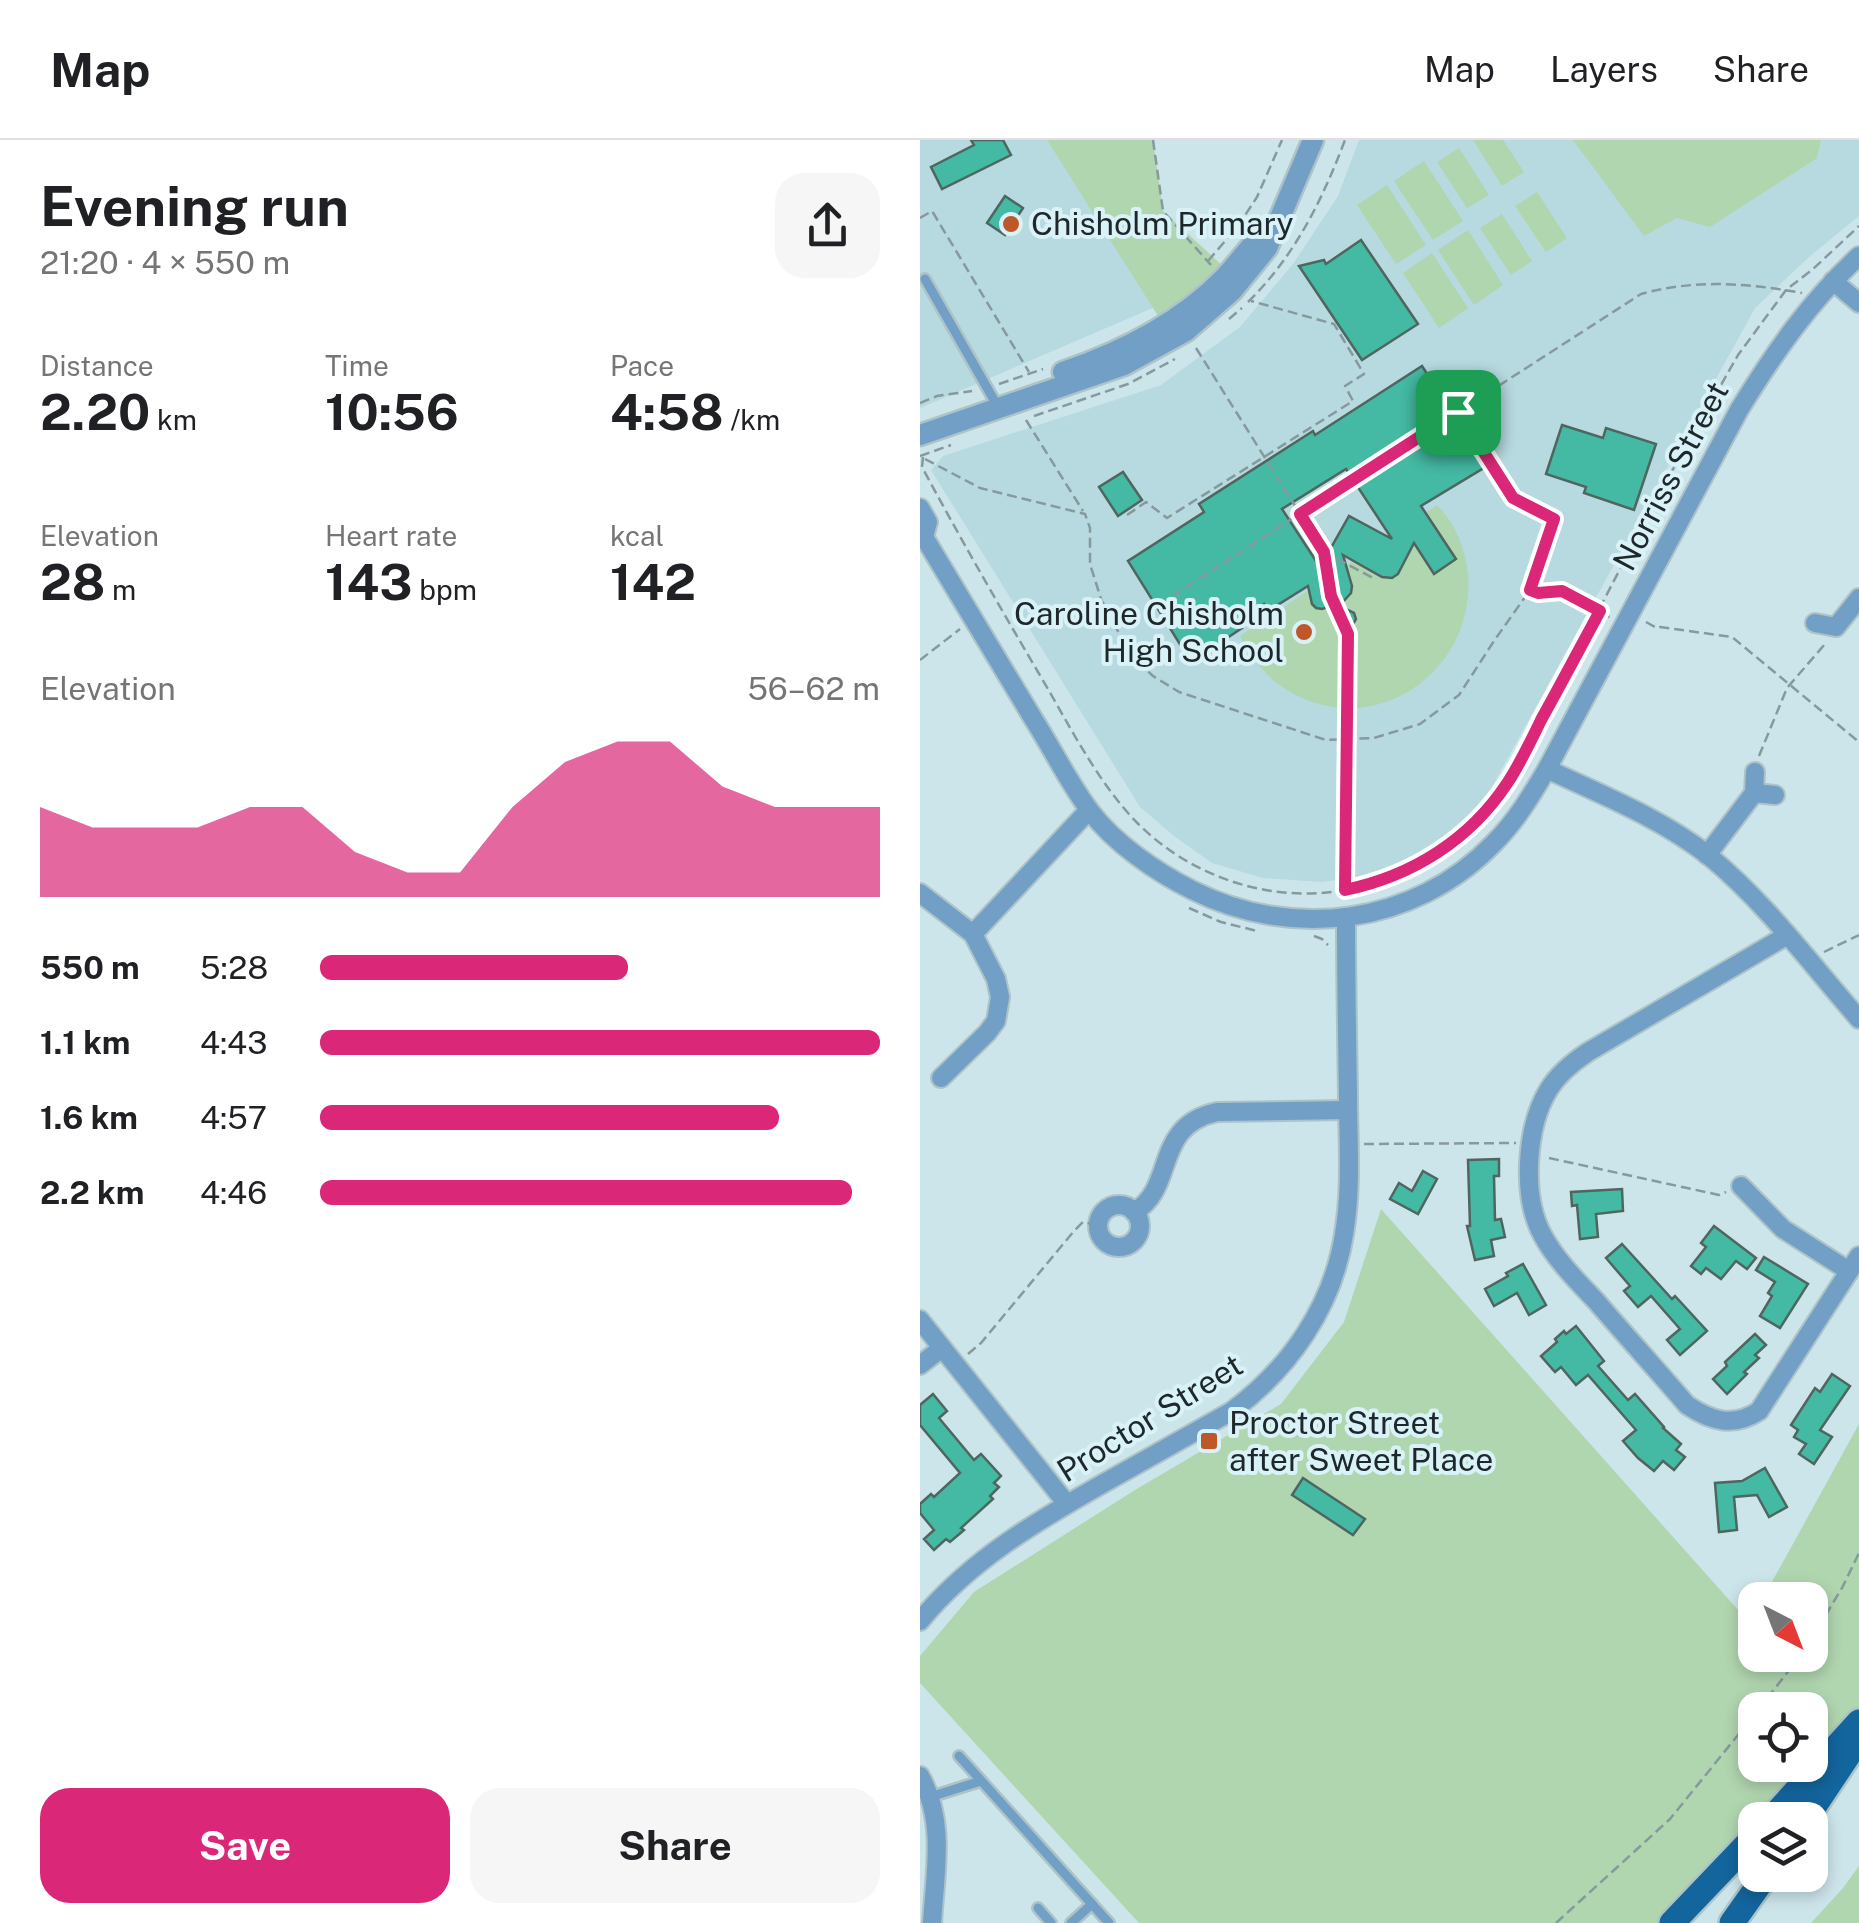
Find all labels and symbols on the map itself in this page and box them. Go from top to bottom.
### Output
place label: Chisholm Primary [1031,205,1294,242]
marker: Chisholm Primary [1000,213,1022,235]
pin [1416,370,1501,455]
street label: Norriss Street [1605,375,1736,576]
place label: Caroline Chisholm High School [1014,595,1284,669]
marker: Caroline Chisholm High School [1293,621,1315,643]
street label: Proctor Street [1050,1346,1249,1489]
place label: Proctor Street after Sweet Place [1229,1404,1493,1478]
marker: Proctor Street after Sweet Place [1198,1430,1220,1452]
north arrow [1738,1582,1828,1672]

